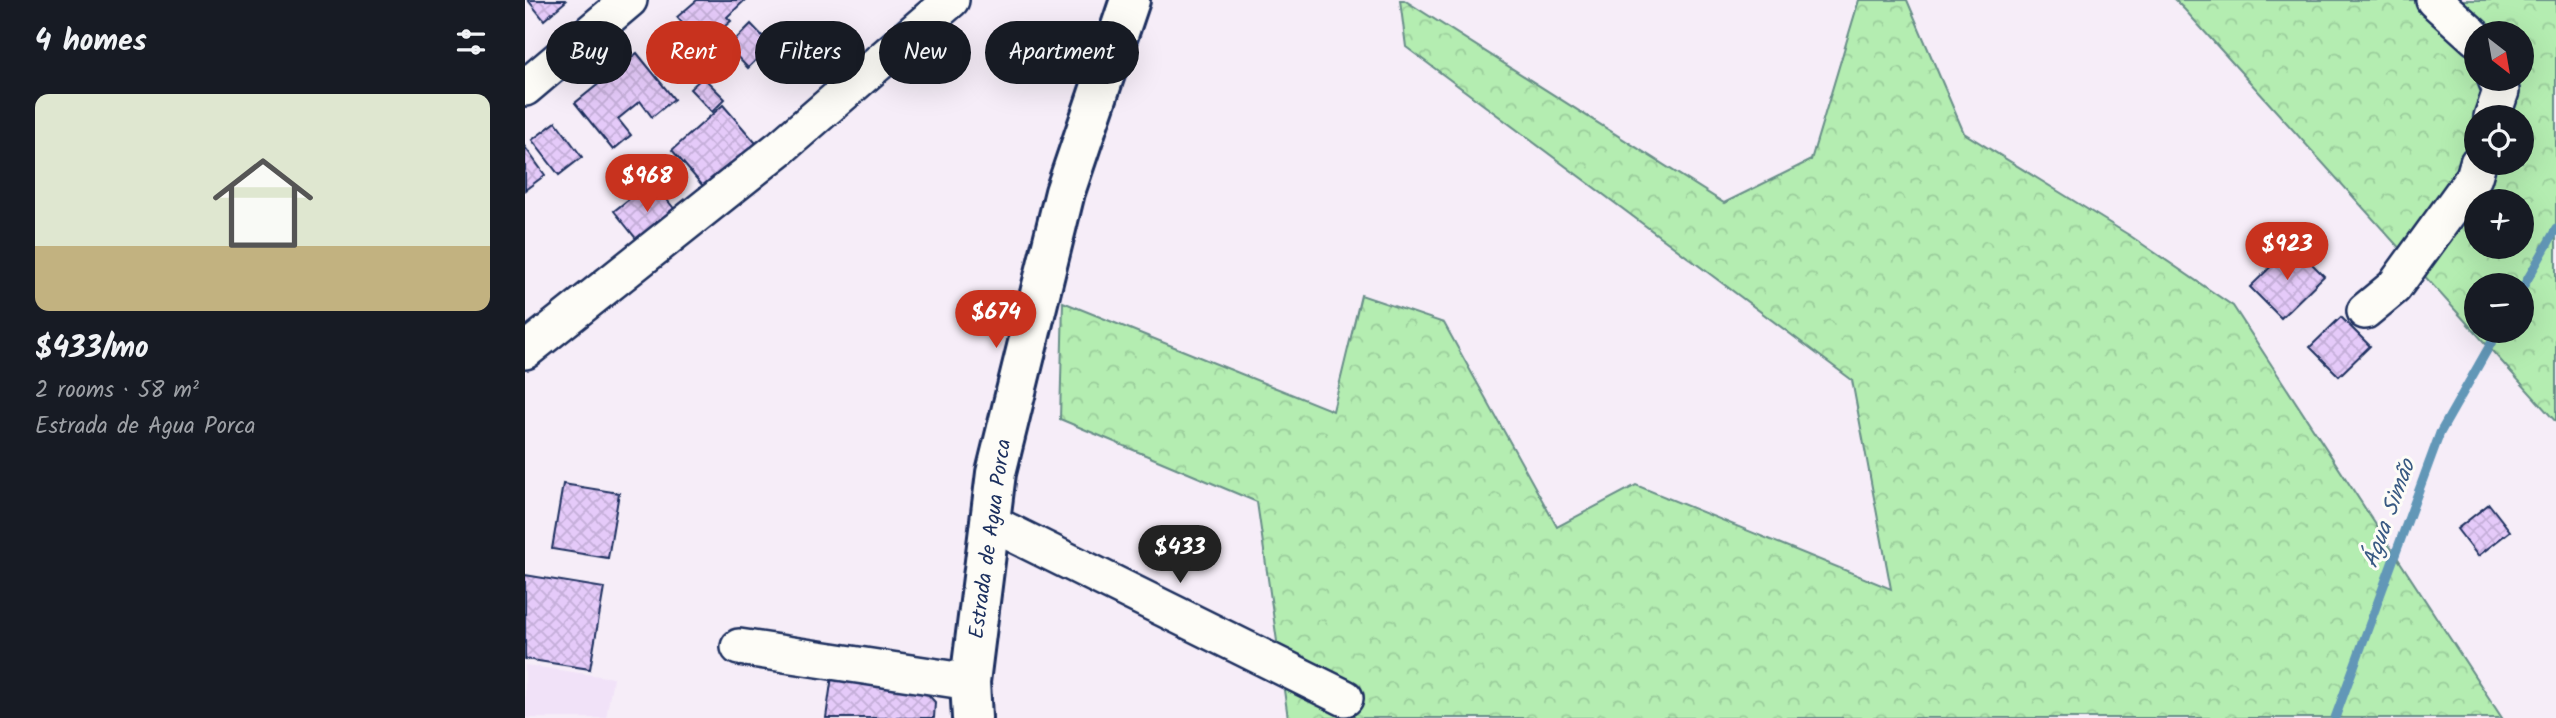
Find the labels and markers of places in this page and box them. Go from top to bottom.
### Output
pin: $968 [606,154,688,214]
pin: $923 [2246,222,2328,282]
pin: $674 [955,290,1037,350]
pin: $433 [1139,526,1221,585]

